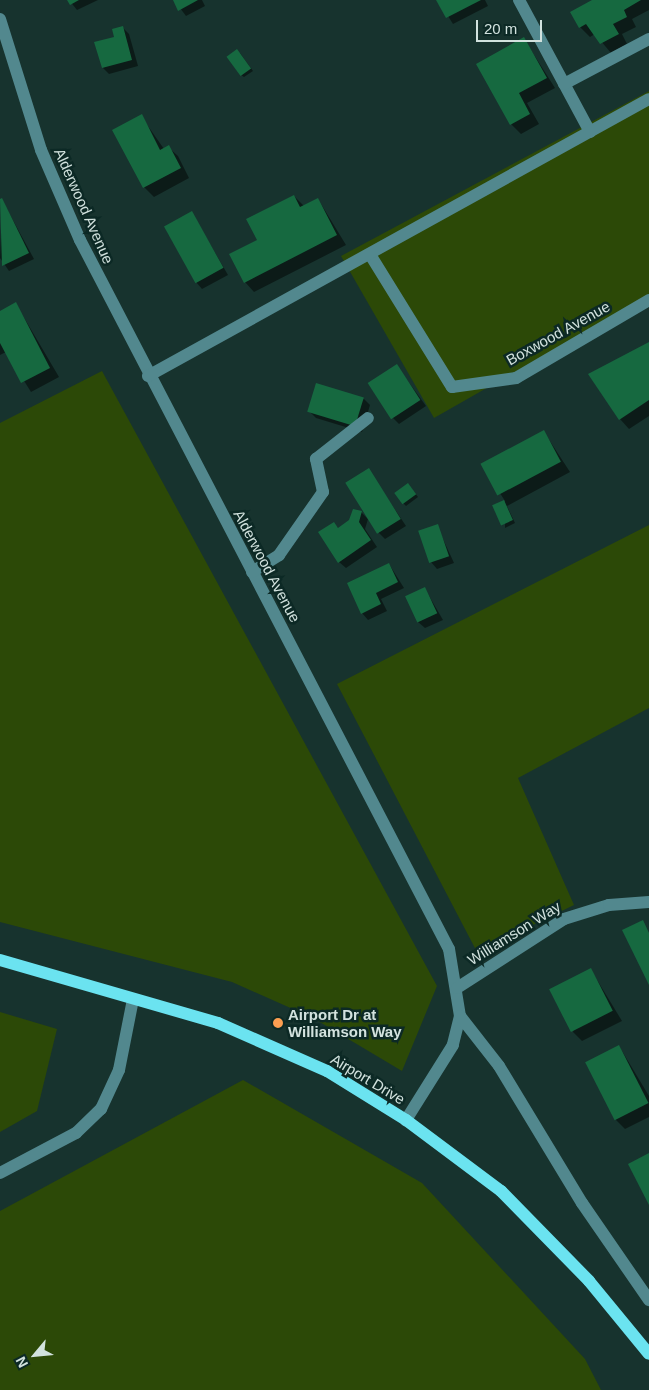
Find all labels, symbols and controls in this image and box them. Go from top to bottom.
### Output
scale bar [479,10,545,42]
text: 20 m [484,20,517,37]
street label: Alderwood Avenue [50,145,118,267]
street label: Boxwood Avenue [503,297,613,369]
street label: Alderwood Avenue [230,506,304,626]
street label: Williamson Way [464,897,564,969]
place label: Airport Dr at Williamson Way [288,1005,401,1040]
marker: Airport Dr at Williamson Way [272,1017,284,1029]
street label: Airport Drive [328,1050,408,1108]
north arrow [10,1330,60,1380]
text: N [12,1354,31,1370]

